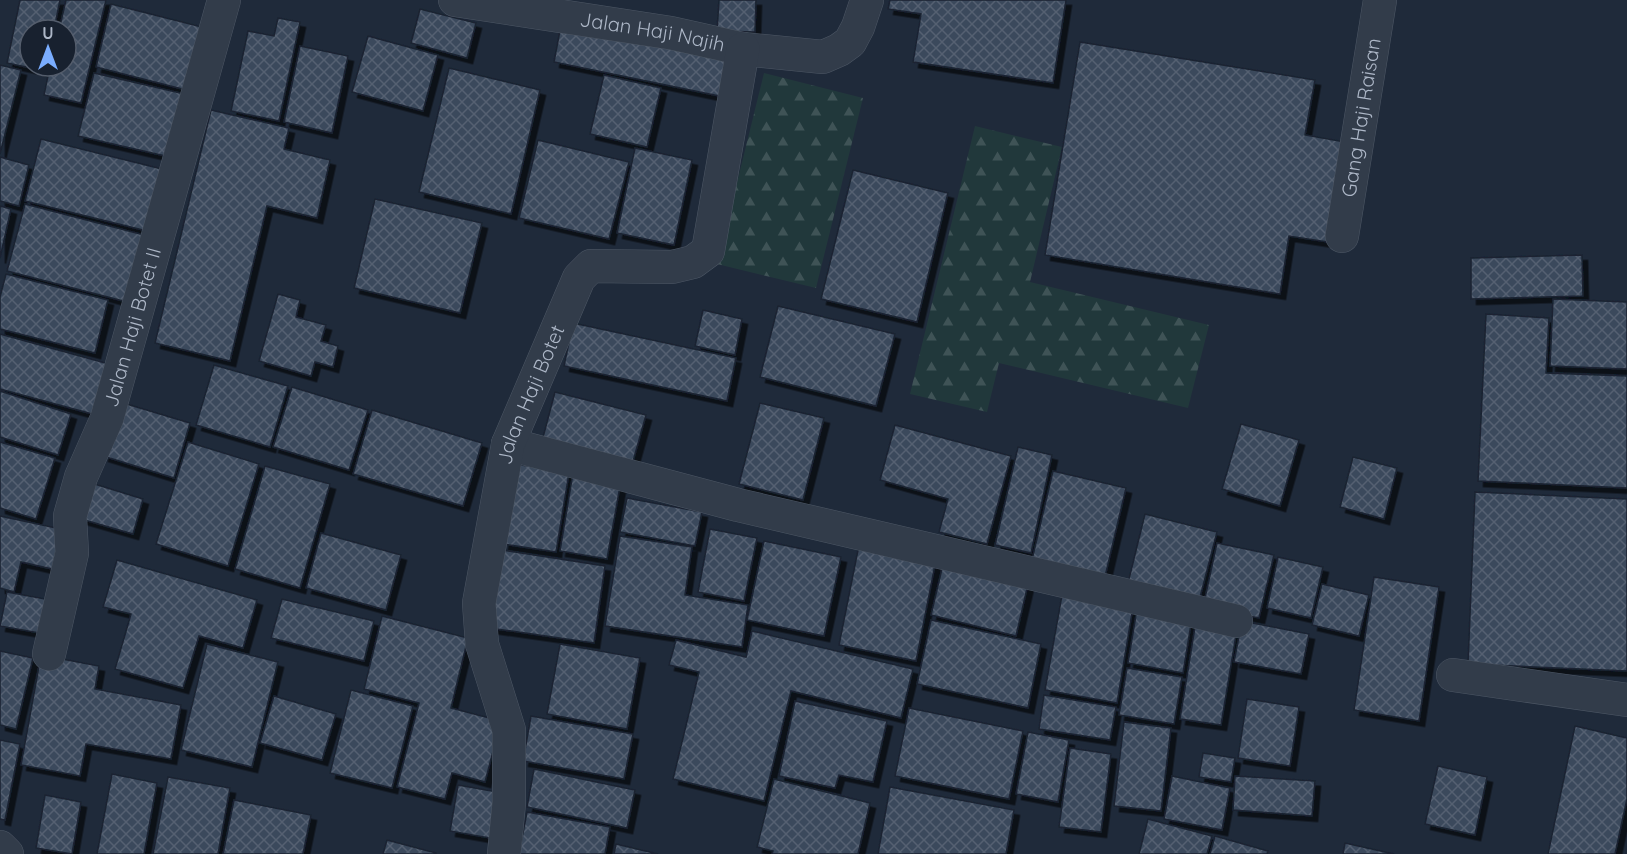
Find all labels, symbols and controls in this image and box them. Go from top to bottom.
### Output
street label: Jalan Haji Najih [578,6,727,57]
north arrow [18,18,78,78]
text: U [42,23,54,43]
street label: Gang Haji Raisan [1335,36,1386,199]
street label: Jalan Haji Botet II [98,244,166,410]
street label: Jalan Haji Botet [492,321,570,466]

